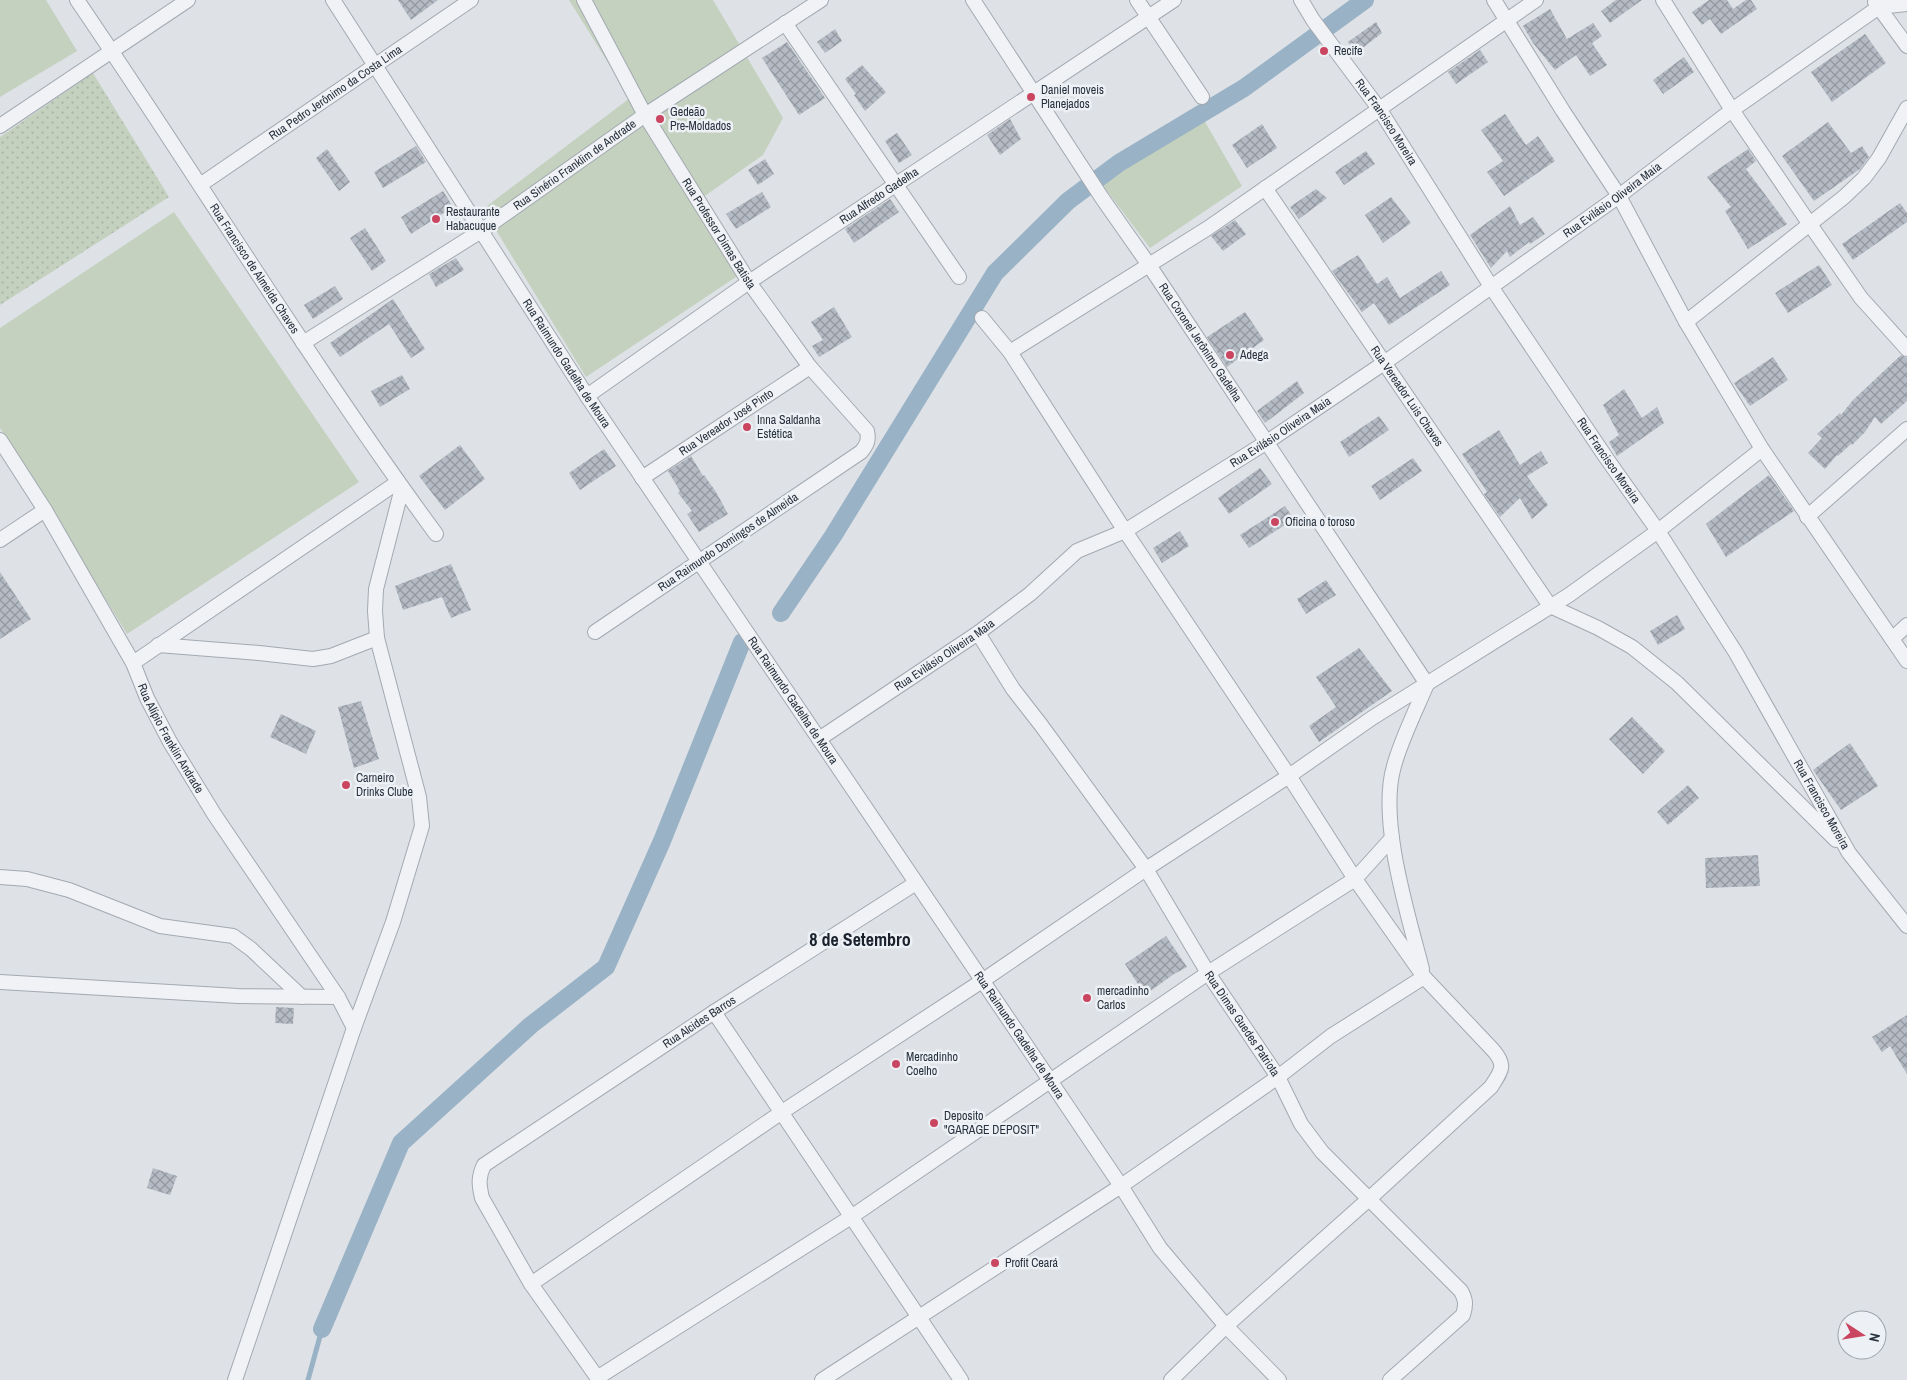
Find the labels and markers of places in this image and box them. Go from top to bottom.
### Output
place label: Recife [1334,43,1362,59]
marker: Recife [1318,45,1330,57]
place label: Daniel moveis Planejados [1041,82,1104,112]
marker: Daniel moveis Planejados [1025,91,1037,103]
place label: Gedeão Pre-Moldados [670,104,731,134]
marker: Gedeão Pre-Moldados [654,113,666,125]
place label: Restaurante Habacuque [446,204,500,234]
marker: Restaurante Habacuque [430,213,442,225]
place label: Adega [1239,347,1269,363]
marker: Adega [1224,349,1236,361]
place label: Inna Saldanha Estética [757,412,821,442]
marker: Inna Saldanha Estética [741,421,753,433]
place label: Oficina o toroso [1285,514,1355,530]
marker: Oficina o toroso [1269,516,1281,528]
place label: Carneiro Drinks Clube [356,770,413,800]
marker: Carneiro Drinks Clube [340,779,352,791]
place label: mercadinho Carlos [1097,983,1149,1013]
marker: mercadinho Carlos [1081,992,1093,1004]
place label: Mercadinho Coelho [906,1049,958,1079]
marker: Mercadinho Coelho [890,1058,902,1070]
place label: Deposito "GARAGE DEPOSIT" [944,1108,1040,1138]
marker: Deposito "GARAGE DEPOSIT" [928,1117,940,1129]
place label: Profit Ceará [1005,1255,1059,1271]
marker: Profit Ceará [989,1257,1001,1269]

